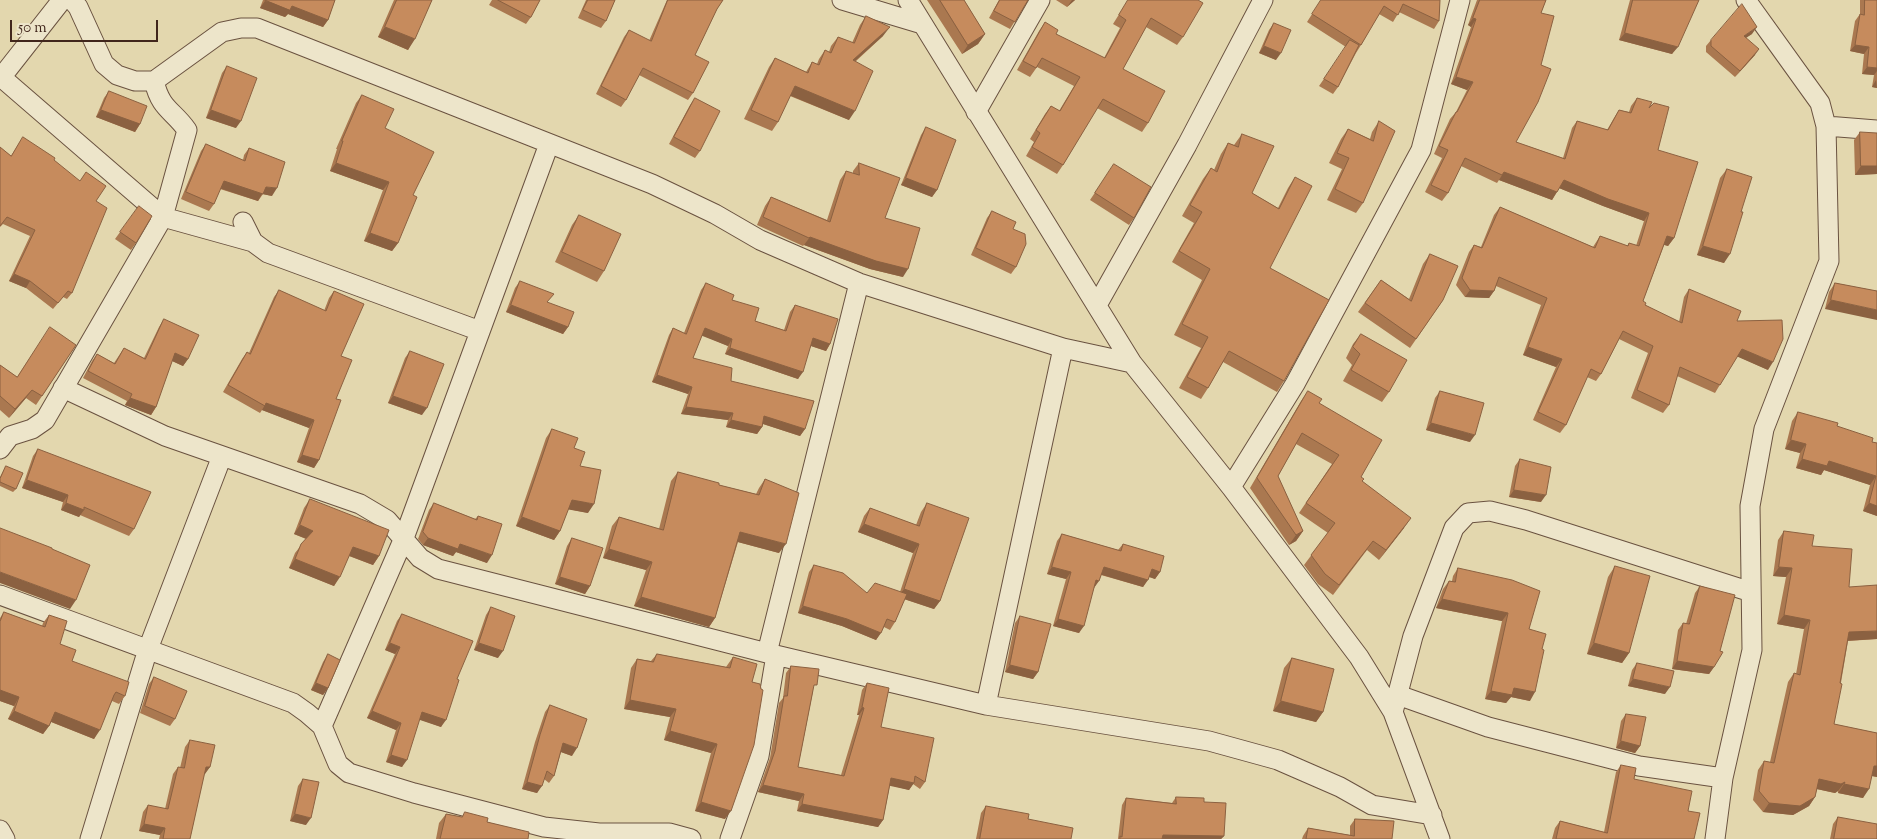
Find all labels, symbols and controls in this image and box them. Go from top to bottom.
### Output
scale bar [12,10,160,42]
text: 50 m [18,18,47,39]

